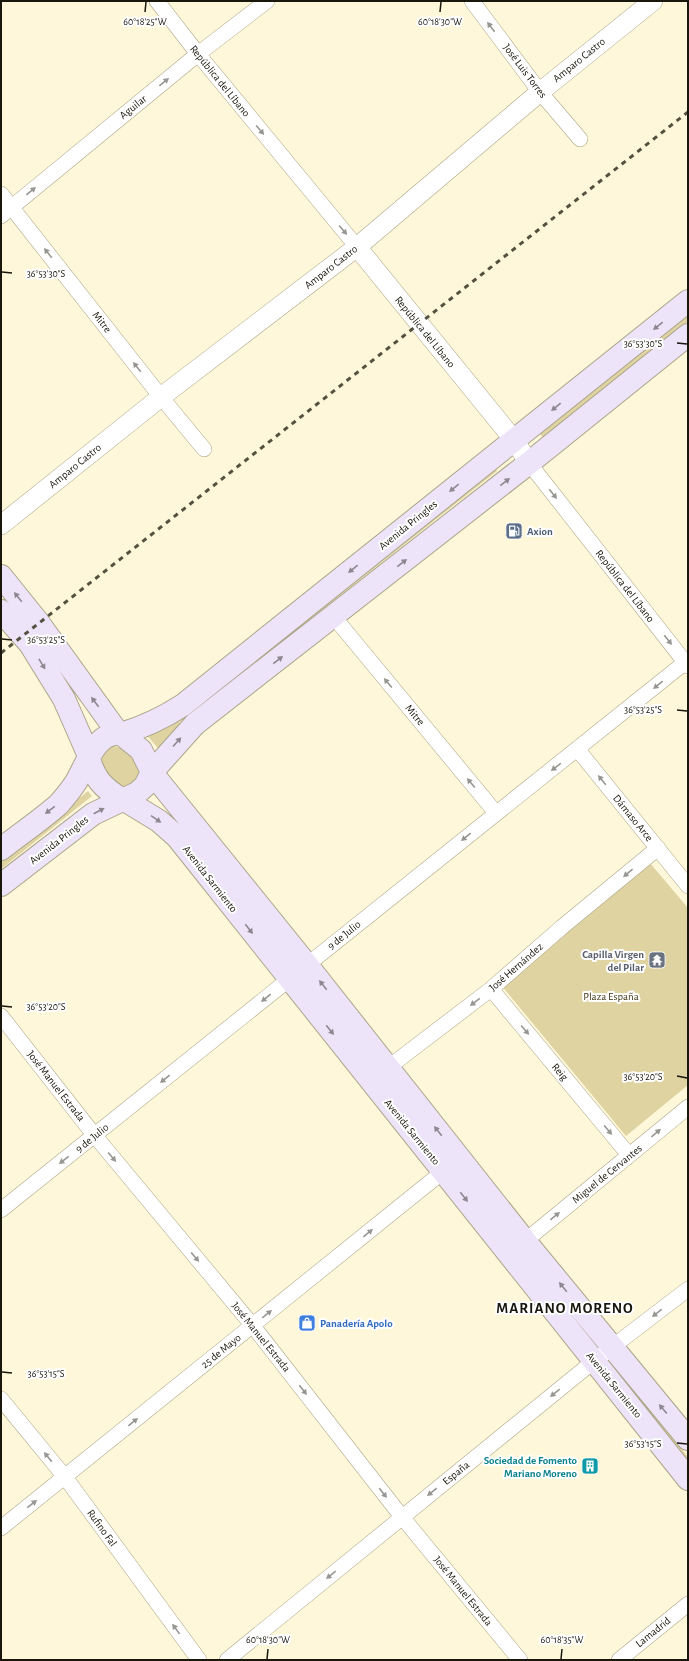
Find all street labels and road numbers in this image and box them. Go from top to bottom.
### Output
street label: Amparo Castro [551,36,607,84]
street label: José Luis Torres [501,42,549,100]
street label: República del Líbano [188,43,252,119]
street label: Aguilar [117,93,149,121]
street label: Amparo Castro [303,243,359,291]
street label: República del Líbano [393,294,457,370]
street label: Mitre [90,309,114,335]
street label: Amparo Castro [47,442,103,490]
street label: Avenida Pringles [377,498,439,552]
street label: República del Líbano [593,548,657,624]
street label: Mitre [403,702,427,728]
street label: Dámaso Arce [611,793,655,843]
street label: Avenida Pringles [28,814,90,866]
street label: Avenida Sarmiento [181,844,239,914]
street label: 9 de Julio [325,918,363,952]
street label: José Hernández [487,941,545,993]
street label: José Manuel Estrada [25,1049,87,1123]
street label: Reig [550,1061,571,1083]
street label: Avenida Sarmiento [382,1097,442,1167]
street label: 9 de Julio [73,1121,111,1155]
street label: Miguel de Cervantes [570,1143,644,1205]
street label: José Manuel Estrada [230,1300,292,1374]
street label: 25 de Mayo [199,1332,243,1370]
street label: Avenida Sarmiento [584,1350,644,1420]
street label: España [441,1459,471,1487]
street label: Rufino Fal [85,1508,119,1548]
street label: José Manuel Estrada [432,1554,494,1628]
street label: Lamadrid [634,1615,673,1649]

